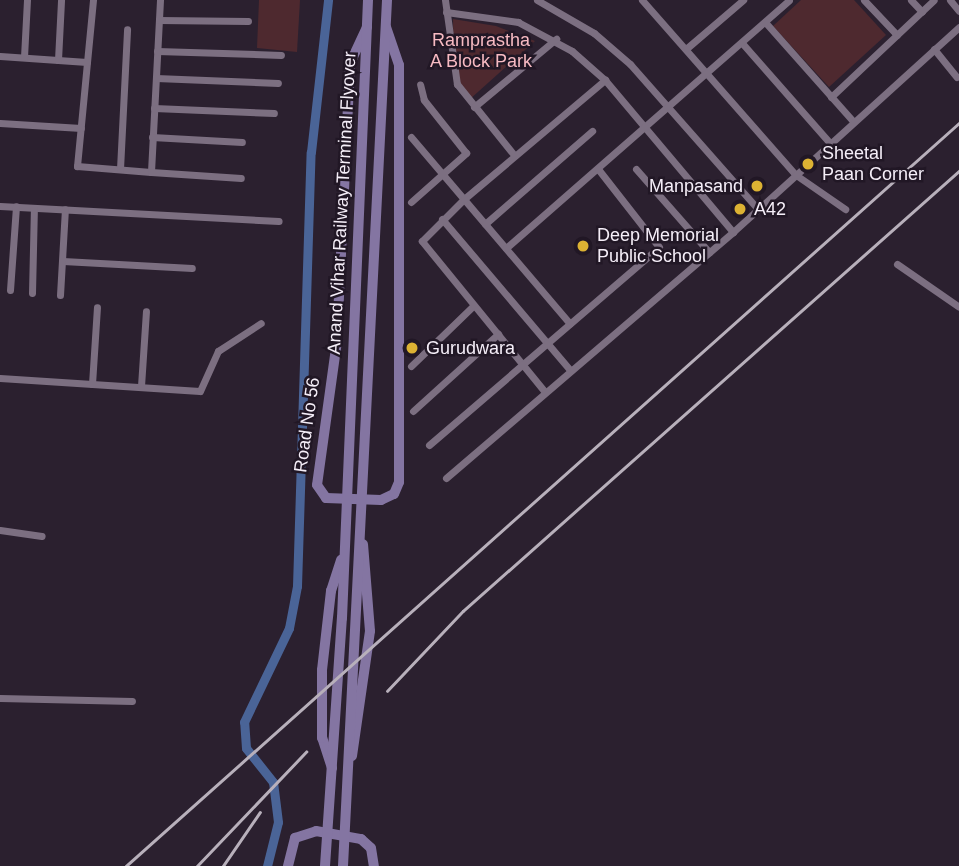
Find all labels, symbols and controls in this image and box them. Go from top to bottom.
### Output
park label: Ramprastha A Block Park [429,30,533,72]
street label: Anand Vihar Railway Terminal Flyover [323,51,361,355]
place label: Sheetal Paan Corner [822,143,924,186]
marker: Sheetal Paan Corner [800,156,816,172]
place label: Manpasand [649,175,743,197]
marker: Manpasand [749,178,765,194]
place label: A42 [754,198,786,220]
marker: A42 [732,201,748,217]
place label: Deep Memorial Public School [597,225,719,268]
marker: Deep Memorial Public School [575,238,591,254]
place label: Gurudwara [426,337,515,359]
marker: Gurudwara [404,340,420,356]
street label: Road No 56 [290,376,324,474]

